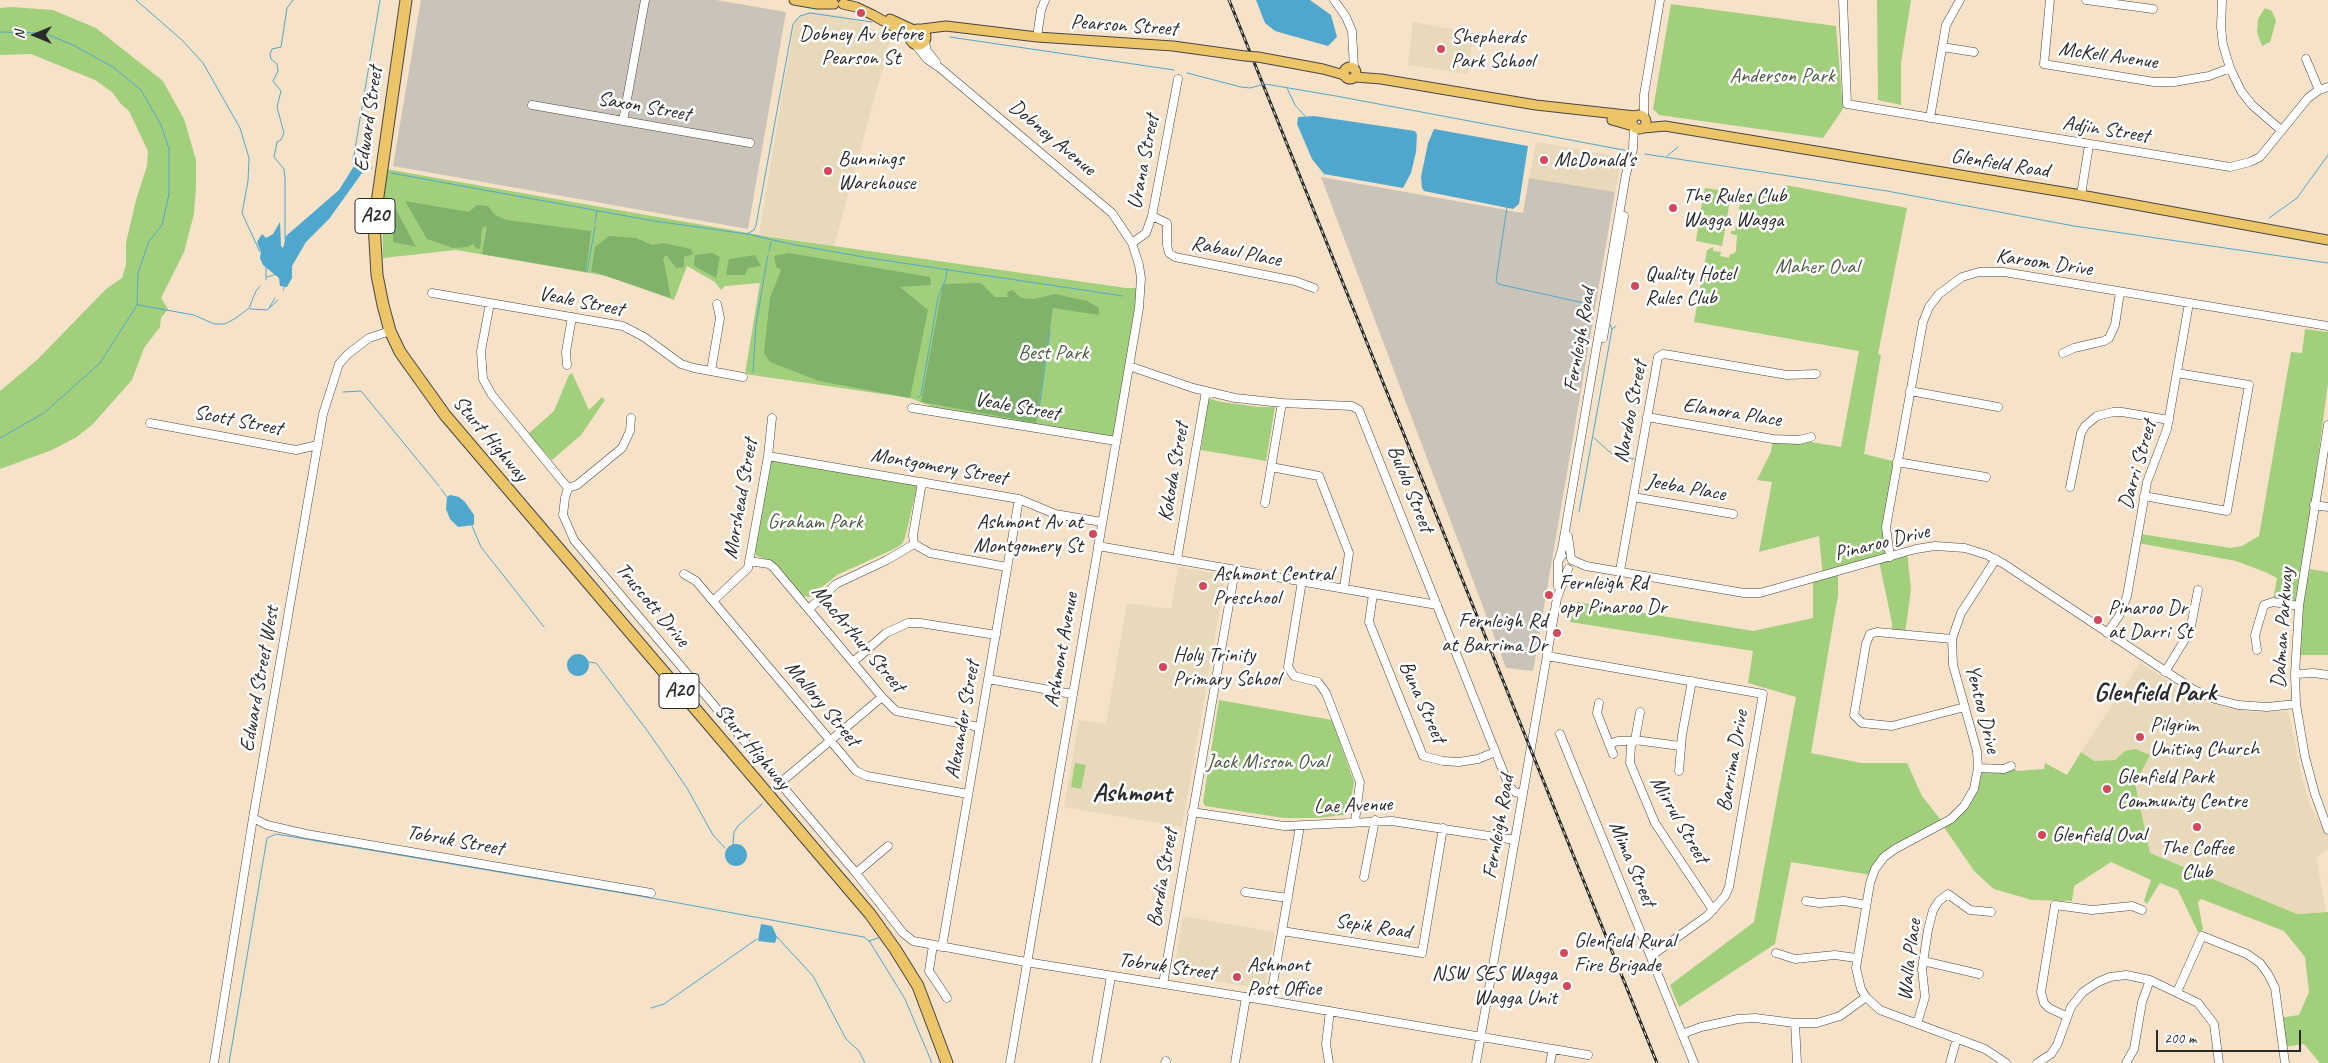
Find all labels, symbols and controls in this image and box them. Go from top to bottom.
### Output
marker: Dobney Av before Pearson St [855,7,867,19]
north arrow [10,10,60,60]
street label: Pearson Street [1070,10,1178,42]
place label: Dobney Av before Pearson St [799,21,923,71]
place label: Shepherds Park School [1451,24,1535,74]
text: N [11,31,28,39]
street label: McKell Avenue [2057,37,2159,75]
marker: Shepherds Park School [1435,43,1447,55]
park label: Anderson Park [1730,63,1834,89]
street label: Edward Street [349,65,389,173]
street label: Saxon Street [595,86,693,128]
street label: Dobney Avenue [1003,94,1101,182]
street label: Adjin Street [2061,111,2151,149]
street label: Urana Street [1123,113,1165,211]
street label: Glenfield Road [1949,144,2051,184]
place label: Bunnings Warehouse [838,146,915,196]
place label: McDonald's [1554,147,1635,173]
marker: McDonald's [1538,154,1550,166]
marker: Bunnings Warehouse [822,165,834,177]
place label: The Rules Club Wagga Wagga [1683,183,1786,233]
road number: A20 [355,198,395,234]
marker: The Rules Club Wagga Wagga [1667,202,1679,214]
street label: Rabaul Place [1189,231,1283,273]
street label: Karoom Drive [1994,244,2094,282]
park label: Maher Oval [1775,254,1859,280]
place label: Quality Hotel Rules Club [1645,261,1735,311]
marker: Quality Hotel Rules Club [1629,280,1641,292]
street label: Veale Street [536,281,626,323]
street label: Fernleigh Road [1559,286,1601,394]
park label: Best Park [1018,340,1088,366]
street label: Nardoo Street [1609,359,1653,465]
street label: Veale Street [972,387,1062,427]
street label: Sturt Highway [447,391,533,487]
street label: Elanora Place [1681,393,1783,433]
street label: Scott Street [192,400,284,442]
street label: Darri Street [2113,418,2163,512]
street label: Kokoda Street [1153,421,1195,523]
street label: Morshead Street [718,437,764,561]
street label: Bulolo Street [1381,442,1439,536]
street label: Montgomery Street [869,443,1009,491]
street label: Jeeba Place [1645,469,1727,507]
park label: Graham Park [768,509,862,535]
place label: Ashmont Av at Montgomery St [973,509,1083,559]
street label: Pinaroo Drive [1832,519,1932,567]
marker: Ashmont Av at Montgomery St [1087,528,1099,540]
street label: Truscott Drive [609,558,695,652]
place label: Ashmont Central Preschool [1213,561,1333,611]
street label: Dalman Parkway [2266,567,2300,689]
place label: Fernleigh Rd opp Pinaroo Dr [1559,570,1666,620]
street label: MacArthur Street [806,580,910,698]
marker: Ashmont Central Preschool [1197,580,1209,592]
marker: Fernleigh Rd opp Pinaroo Dr [1543,589,1555,601]
street label: Ashmont Avenue [1040,591,1084,709]
place label: Pinaroo Dr at Darri St [2108,595,2192,645]
street label: Edward Street West [235,604,285,754]
place label: Fernleigh Rd at Barrima Dr [1441,608,1547,658]
marker: Pinaroo Dr at Darri St [2092,614,2104,626]
marker: Fernleigh Rd at Barrima Dr [1551,627,1563,639]
place label: Holy Trinity Primary School [1173,642,1281,692]
street label: Mallory Street [779,656,865,752]
street label: Buna Street [1393,657,1451,747]
street label: Alexander Street [940,659,986,781]
marker: Holy Trinity Primary School [1157,661,1169,673]
street label: Yentoo Drive [1959,662,2005,756]
road number: A20 [659,674,699,708]
district label: Glenfield Park [2094,677,2216,709]
street label: Sturt Highway [709,699,795,795]
street label: Barrima Drive [1712,708,1754,814]
place label: Pilgrim Uniting Church [2150,712,2259,762]
marker: Pilgrim Uniting Church [2134,731,2146,743]
park label: Jack Misson Oval [1206,749,1328,775]
place label: Glenfield Park Community Centre [2117,764,2247,814]
street label: Mirrul Street [1644,772,1714,868]
street label: Fernleigh Road [1478,773,1520,881]
district label: Ashmont [1093,778,1171,810]
marker: Glenfield Park Community Centre [2101,783,2113,795]
street label: Lae Avenue [1313,792,1393,820]
street label: Mima Street [1603,818,1661,910]
street label: Tobruk Street [405,820,505,862]
marker: The Coffee Club [2191,821,2203,833]
place label: Glenfield Oval [2052,822,2146,848]
street label: Bardia Street [1142,827,1184,929]
marker: Glenfield Oval [2036,829,2048,841]
place label: The Coffee Club [2160,835,2234,885]
street label: Sepik Road [1333,909,1413,945]
street label: Walla Place [1893,918,1927,1002]
place label: Glenfield Rural Fire Brigade [1574,928,1676,978]
marker: Glenfield Rural Fire Brigade [1558,947,1570,959]
street label: Tobruk Street [1117,948,1217,986]
place label: Ashmont Post Office [1247,952,1321,1002]
place label: NSW SES Wagga Wagga Unit [1432,961,1557,1011]
marker: Ashmont Post Office [1231,971,1243,983]
marker: NSW SES Wagga Wagga Unit [1561,980,1573,992]
scale bar [2158,1020,2303,1052]
text: 200 m [2164,1029,2196,1048]

